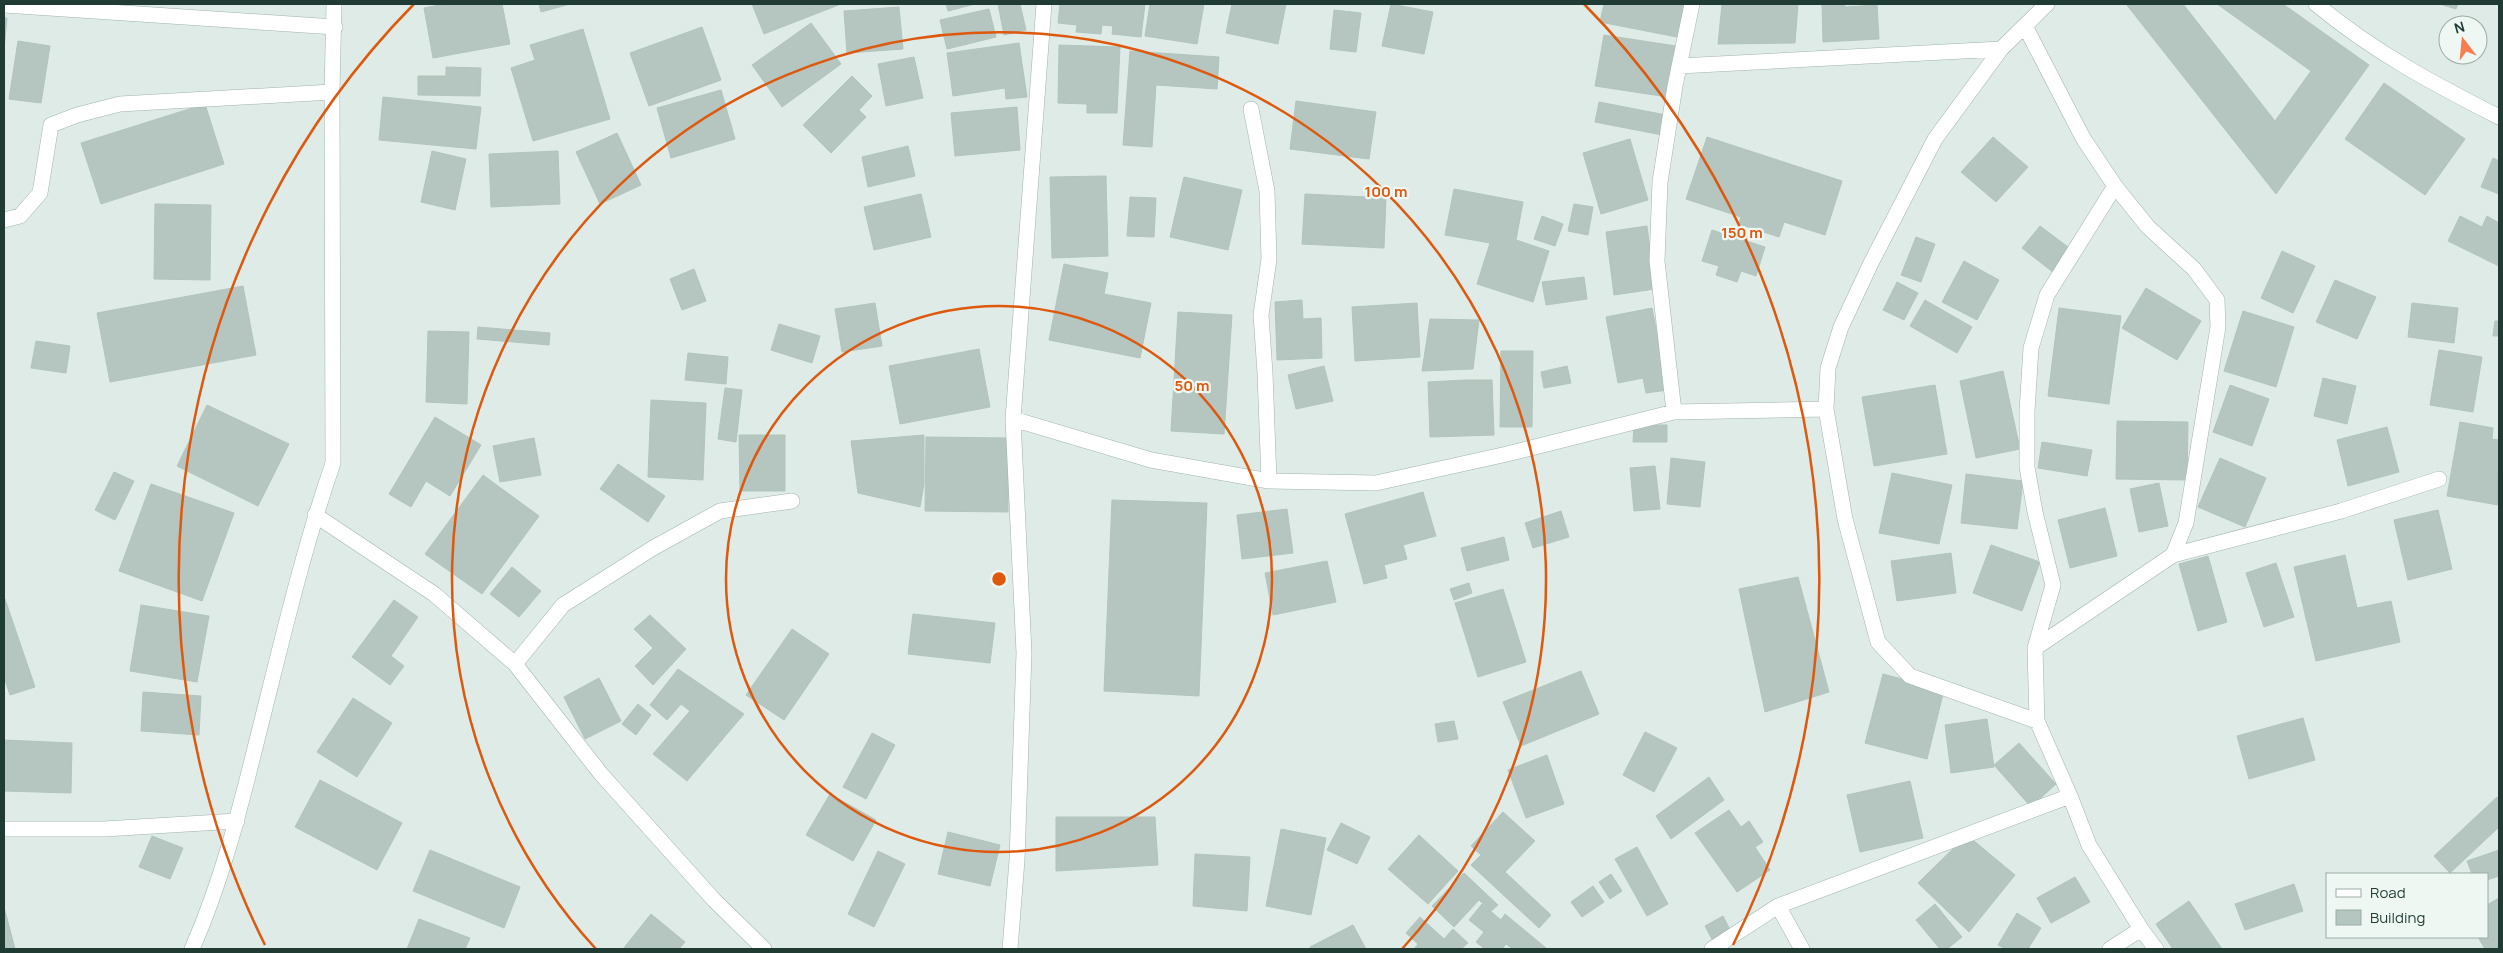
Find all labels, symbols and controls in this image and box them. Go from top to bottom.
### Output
north arrow [2438,15,2488,65]
text: N [2452,17,2467,38]
text: 100 m [1365,181,1407,202]
text: 150 m [1721,222,1763,243]
text: 50 m [1174,375,1210,396]
centre of rings [990,570,1008,588]
legend [2326,873,2488,938]
text: Road [2370,882,2406,903]
text: Building [2370,907,2425,928]

